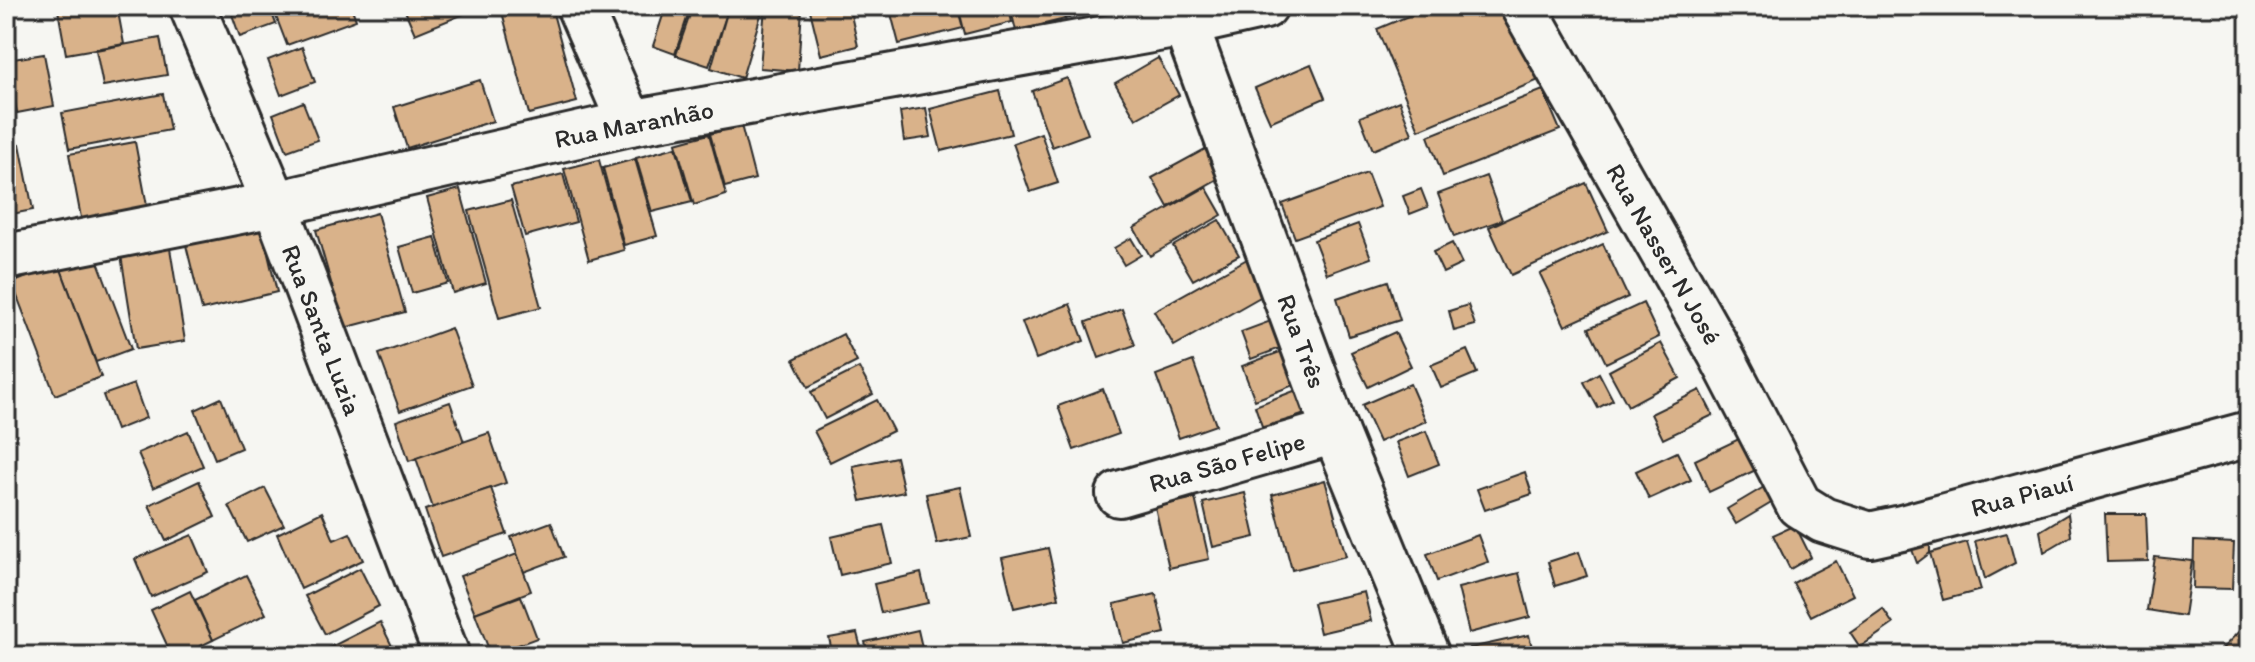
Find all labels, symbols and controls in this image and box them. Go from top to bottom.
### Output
street label: Rua Maranhão [552,93,716,155]
street label: Rua Nasser N José [1599,158,1729,350]
street label: Rua Santa Luzia [275,240,369,420]
street label: Rua Três [1270,290,1334,392]
street label: Rua São Felipe [1145,424,1309,500]
street label: Rua Piauí [1967,466,2077,524]

